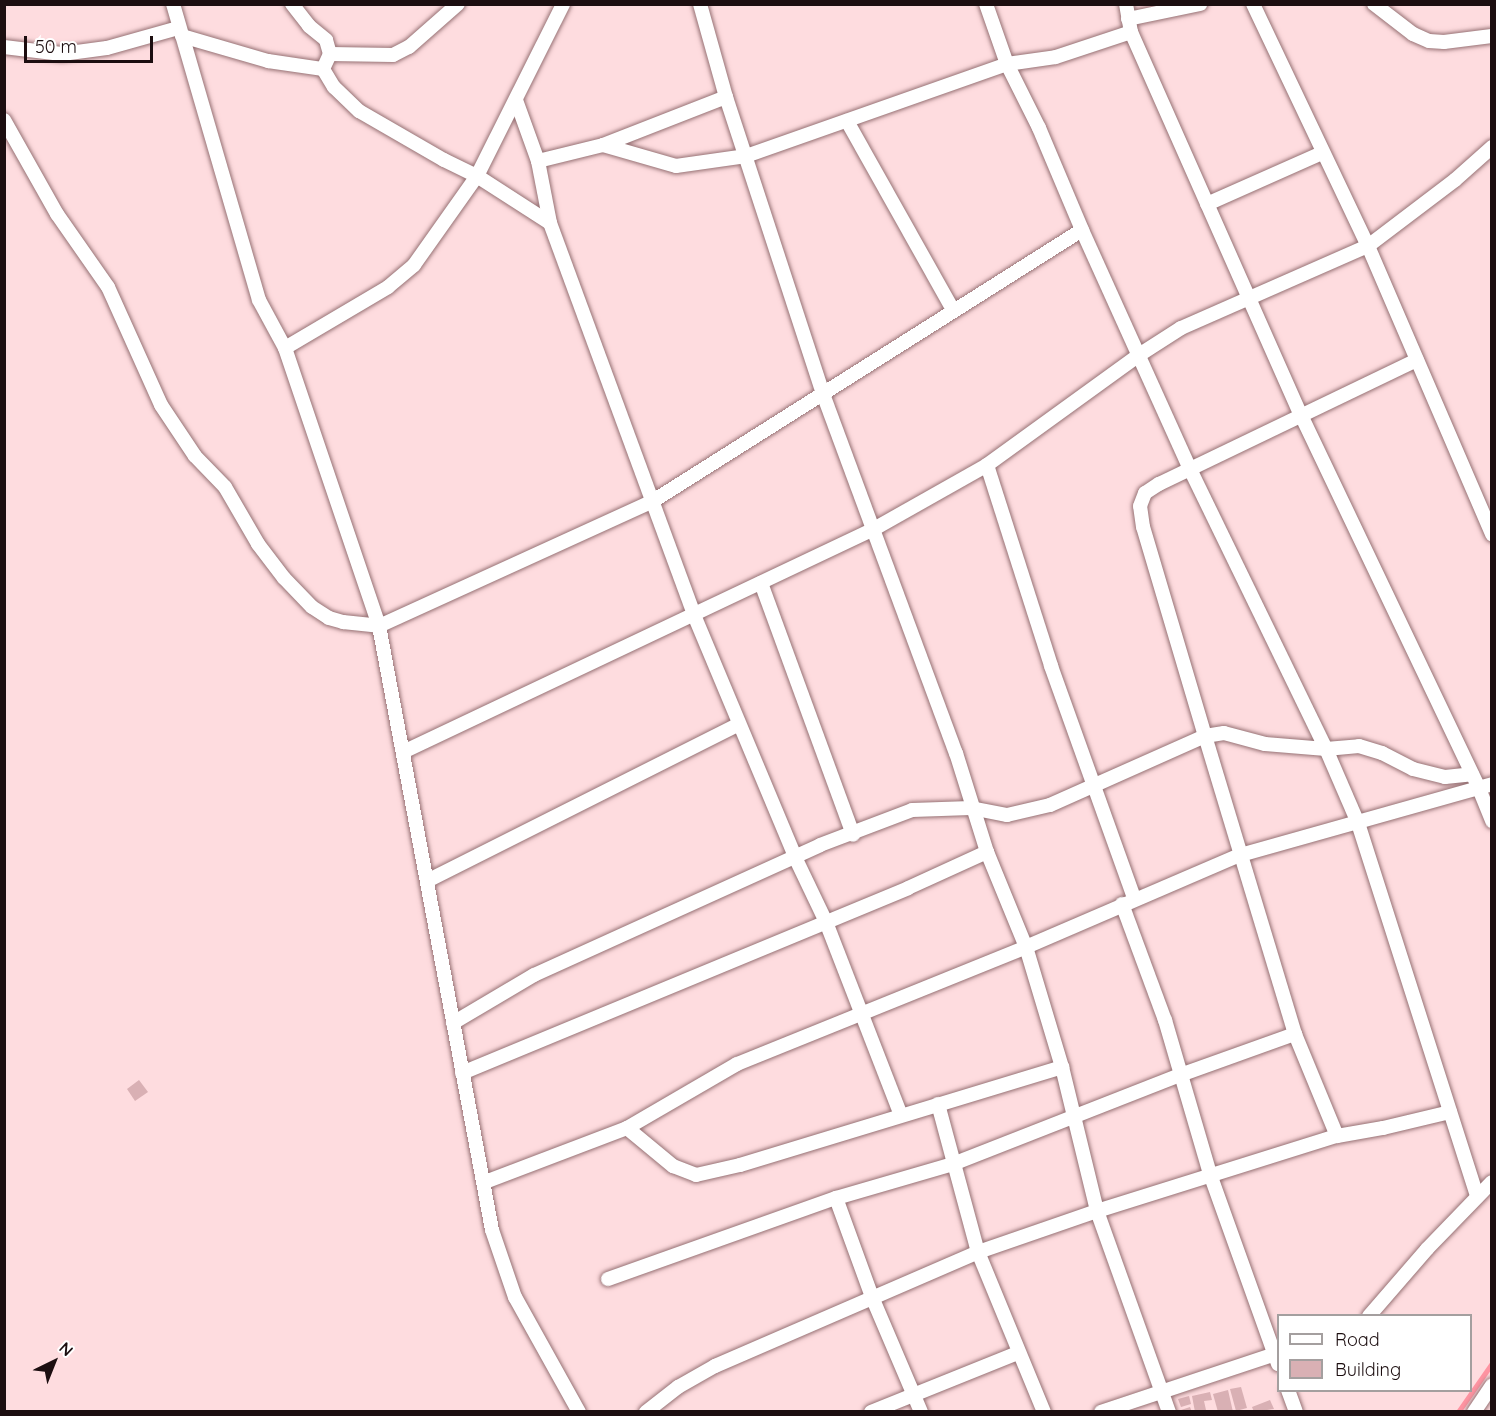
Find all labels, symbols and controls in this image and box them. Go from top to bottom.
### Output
scale bar [27,24,156,62]
text: 50 m [35,35,77,58]
legend [1277,1314,1472,1392]
text: Road [1335,1328,1380,1351]
north arrow [24,1332,84,1392]
text: N [55,1338,77,1360]
text: Building [1335,1358,1401,1381]

